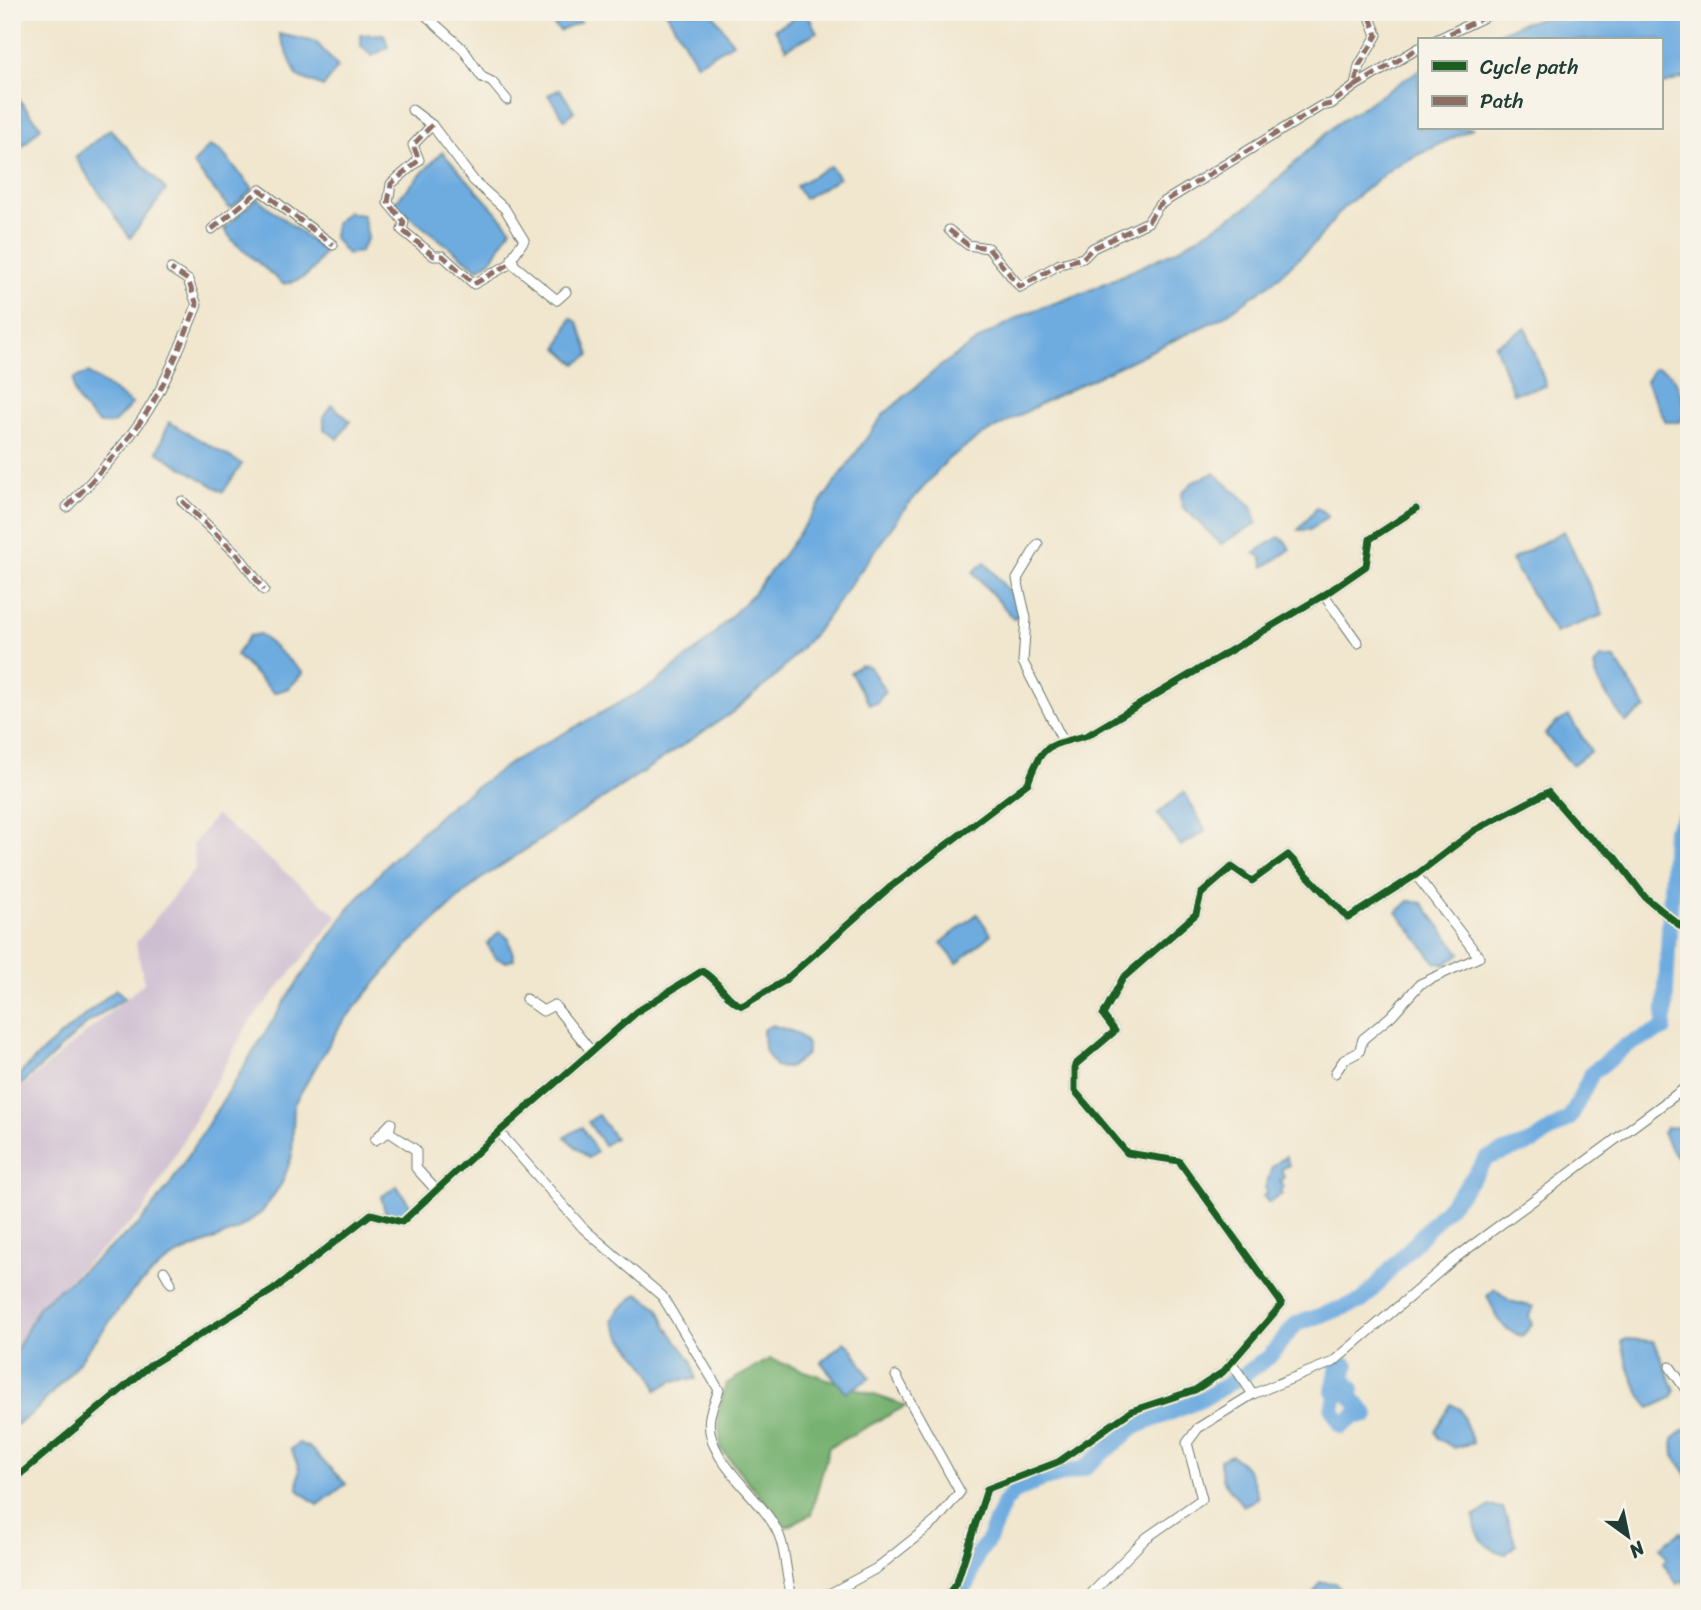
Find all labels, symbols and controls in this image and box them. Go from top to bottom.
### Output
legend [1418,38,1662,130]
text: Cycle path [1480,48,1579,86]
text: Path [1480,82,1523,120]
north arrow [1592,1502,1662,1572]
text: N [1622,1532,1652,1568]

